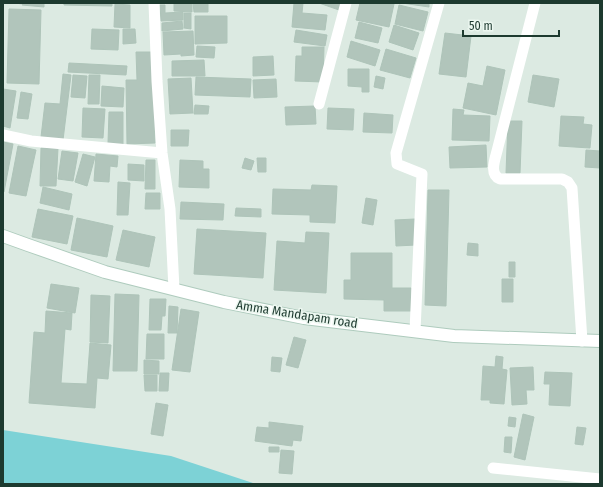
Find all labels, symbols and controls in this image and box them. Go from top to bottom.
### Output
scale bar [463,12,559,38]
text: 50 m [469,19,493,33]
street label: Amma Mandapam road [235,297,359,331]

